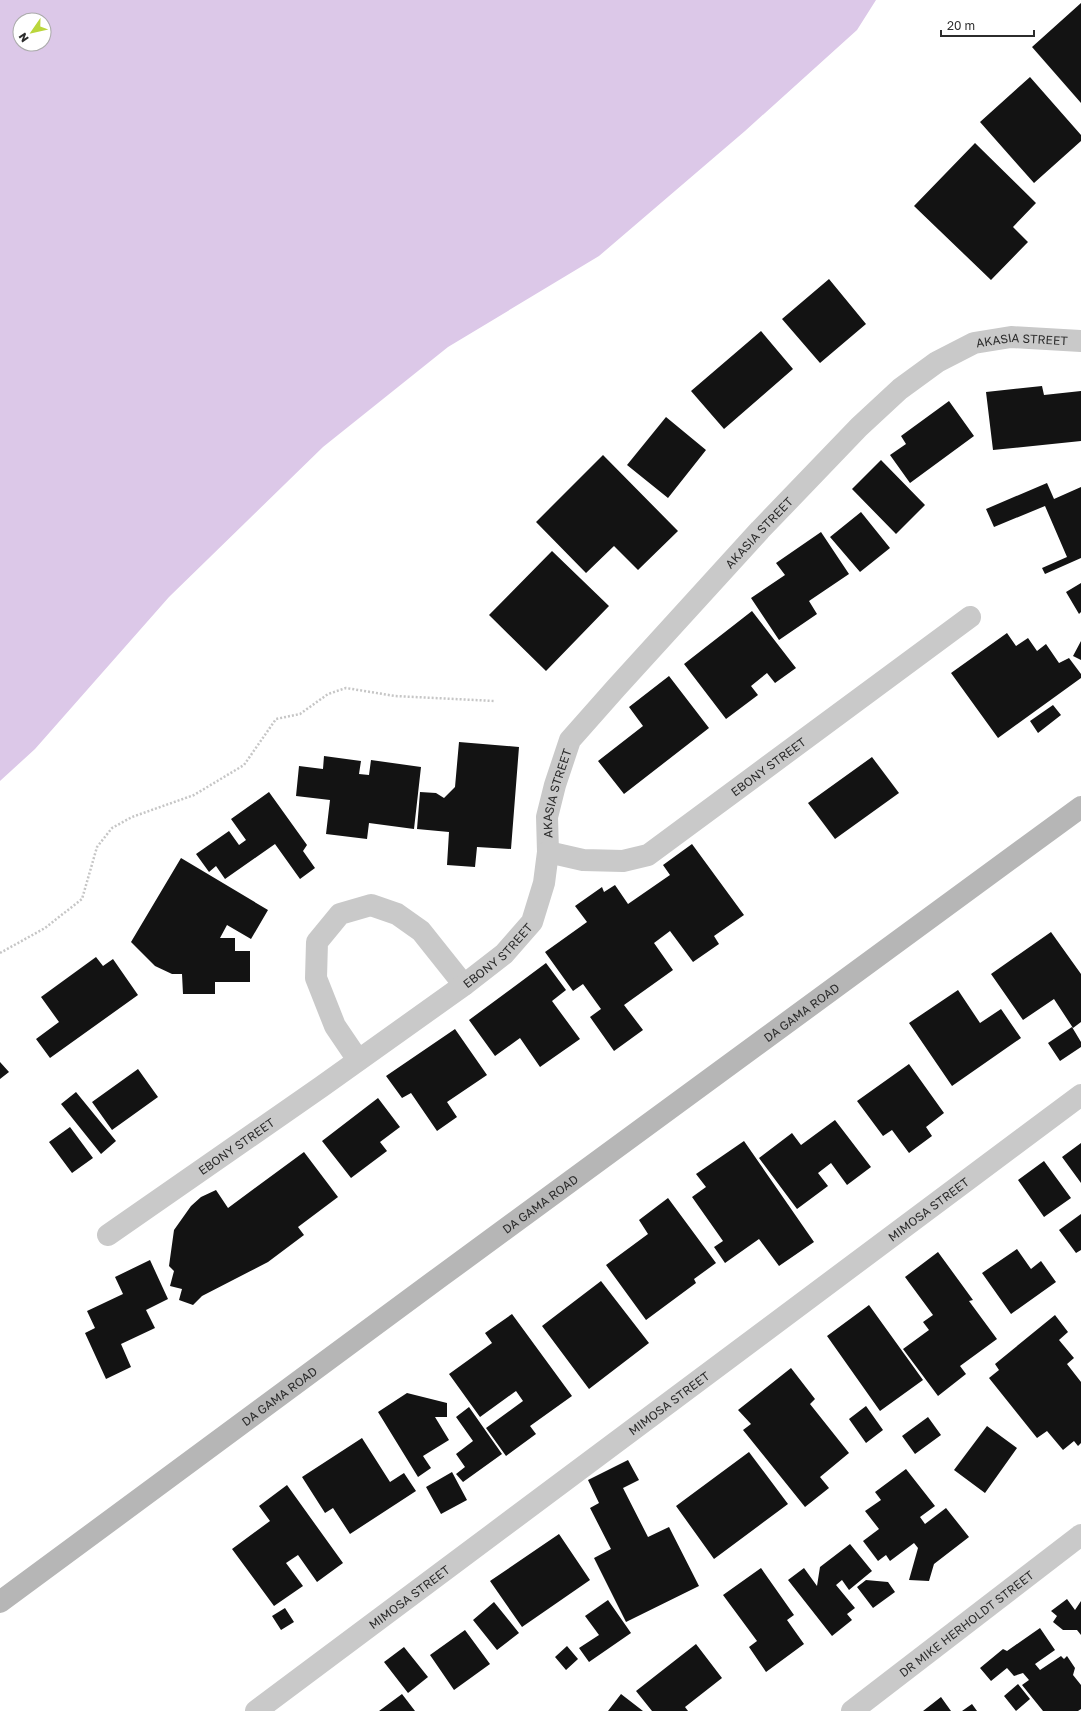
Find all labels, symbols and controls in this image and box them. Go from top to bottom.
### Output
north arrow [12,12,52,52]
scale bar [941,12,1034,38]
text: 20 m [947,18,975,33]
text: N [16,31,31,45]
street label: AKASIA STREET [975,330,1069,350]
street label: AKASIA STREET [722,493,796,571]
street label: EBONY STREET [728,733,809,799]
street label: AKASIA STREET [539,746,574,838]
street label: EBONY STREET [460,919,536,991]
street label: DA GAMA ROAD [760,979,842,1045]
street label: EBONY STREET [195,1114,278,1178]
street label: DA GAMA ROAD [499,1171,581,1236]
street label: MIMOSA STREET [885,1174,972,1244]
street label: DA GAMA ROAD [238,1363,320,1429]
street label: MIMOSA STREET [625,1367,713,1438]
street label: MIMOSA STREET [366,1561,453,1632]
street label: DR MIKE HERHOLDT STREET [896,1566,1037,1680]

